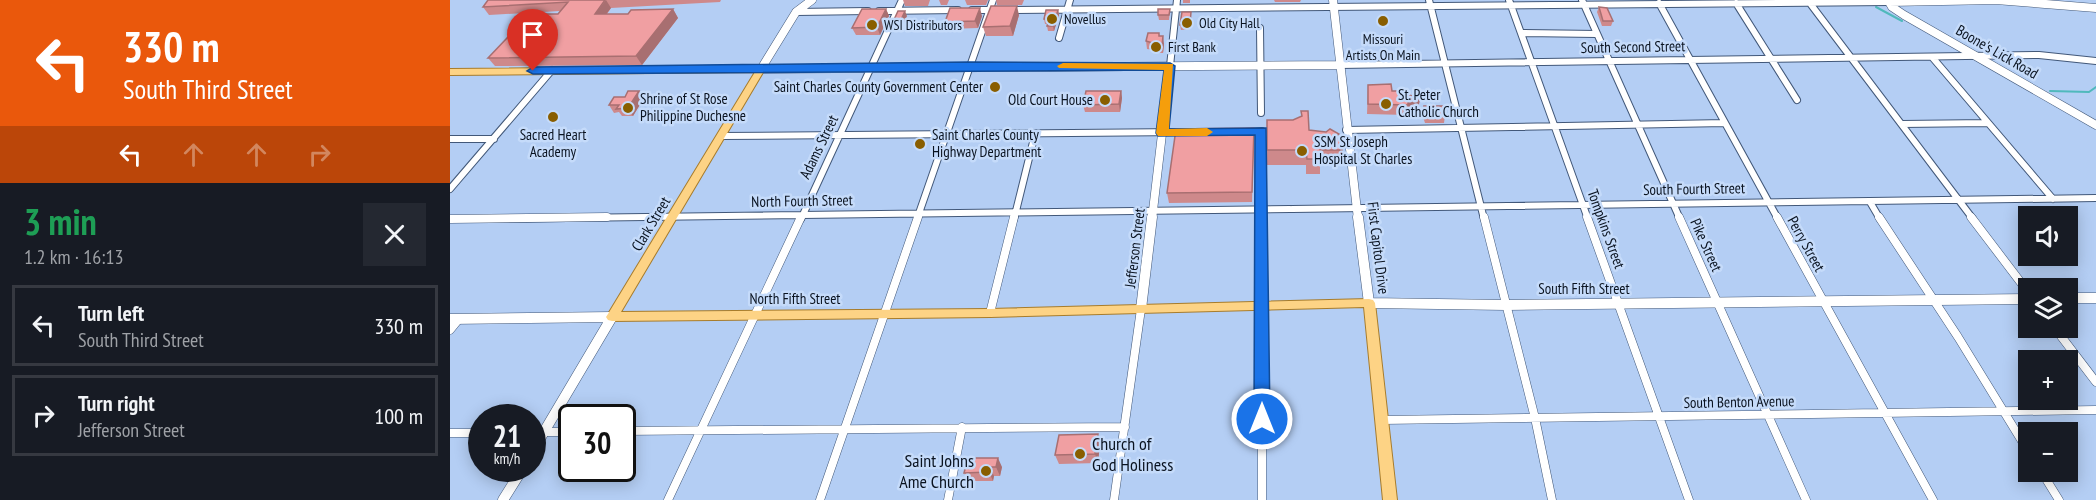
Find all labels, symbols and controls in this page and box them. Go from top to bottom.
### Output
pin [507,9,558,71]
place label: Novellus [1064,10,1106,28]
marker: Novellus [1045,12,1059,26]
place label: Old City Hall [1199,14,1260,32]
marker: Missouri Artists On Main [1376,14,1390,28]
place label: WSI Distributors [884,16,962,34]
marker: Old City Hall [1180,16,1194,30]
icon: arrive [516,18,549,51]
marker: WSI Distributors [865,18,879,32]
text: 330 m [123,19,220,74]
street label: Boone's Lick Road [1953,20,2042,83]
icon: left [24,24,102,102]
place label: Missouri Artists On Main [1346,30,1420,64]
street label: South Second Street [1580,36,1685,57]
place label: First Bank [1168,38,1217,56]
marker: First Bank [1149,40,1163,54]
text: South Third Street [123,72,293,106]
place label: Saint Charles County Government Center [774,77,984,96]
marker: Saint Charles County Government Center [988,80,1002,94]
place label: St. Peter Catholic Church [1398,85,1479,121]
place label: Shrine of St Rose Philippine Duchesne [640,89,746,125]
place label: Old Court House [1008,90,1093,109]
marker: Old Court House [1098,93,1112,107]
marker: St. Peter Catholic Church [1379,97,1393,111]
marker: Shrine of St Rose Philippine Duchesne [621,101,635,115]
marker: Sacred Heart Academy [546,110,560,124]
street label: Adams Street [795,112,842,182]
place label: Sacred Heart Academy [520,125,586,161]
place label: Saint Charles County Highway Department [932,125,1041,161]
place label: SSM St Joseph Hospital St Charles [1314,132,1412,168]
marker: Saint Charles County Highway Department [913,137,927,151]
icon: left [114,138,147,171]
icon: ahead [177,138,210,171]
icon: ahead [240,138,273,171]
icon: right [303,138,336,171]
marker: SSM St Joseph Hospital St Charles [1295,144,1309,158]
street label: South Fourth Street [1643,178,1745,199]
street label: Tompkins Street [1583,187,1630,271]
street label: North Fourth Street [751,190,853,211]
street label: Clark Street [627,193,674,254]
text: 3 min [24,198,97,245]
street label: First Capitol Drive [1363,201,1394,295]
button: close [363,203,426,266]
map controls [2018,206,2078,482]
button: sound [2018,206,2078,266]
street label: Jefferson Street [1120,207,1149,290]
street label: Perry Street [1784,213,1829,275]
street label: Pike Street [1686,215,1727,274]
text: 1.2 km · 16:13 [24,244,123,270]
button: layers [2018,278,2078,338]
street label: South Fifth Street [1538,279,1630,298]
street label: North Fifth Street [749,289,841,308]
text: Turn left [78,299,144,327]
icon: left [27,309,60,342]
text: 330 m [374,312,423,340]
text: South Third Street [78,327,204,353]
button: + [2018,350,2078,410]
position arrow [1230,387,1294,451]
text: Turn right [78,389,155,417]
street label: South Benton Avenue [1683,391,1795,412]
icon: right [27,399,60,432]
text: 100 m [374,402,423,430]
speed limit sign: 30 [558,404,636,482]
text: 21 [493,416,521,455]
text: Jefferson Street [78,417,185,443]
button: − [2018,422,2078,482]
place label: Church of God Holiness [1092,432,1173,476]
marker: Church of God Holiness [1073,447,1087,461]
text: km/h [494,449,520,468]
place label: Saint Johns Ame Church [899,449,974,493]
marker: Saint Johns Ame Church [979,464,993,478]

